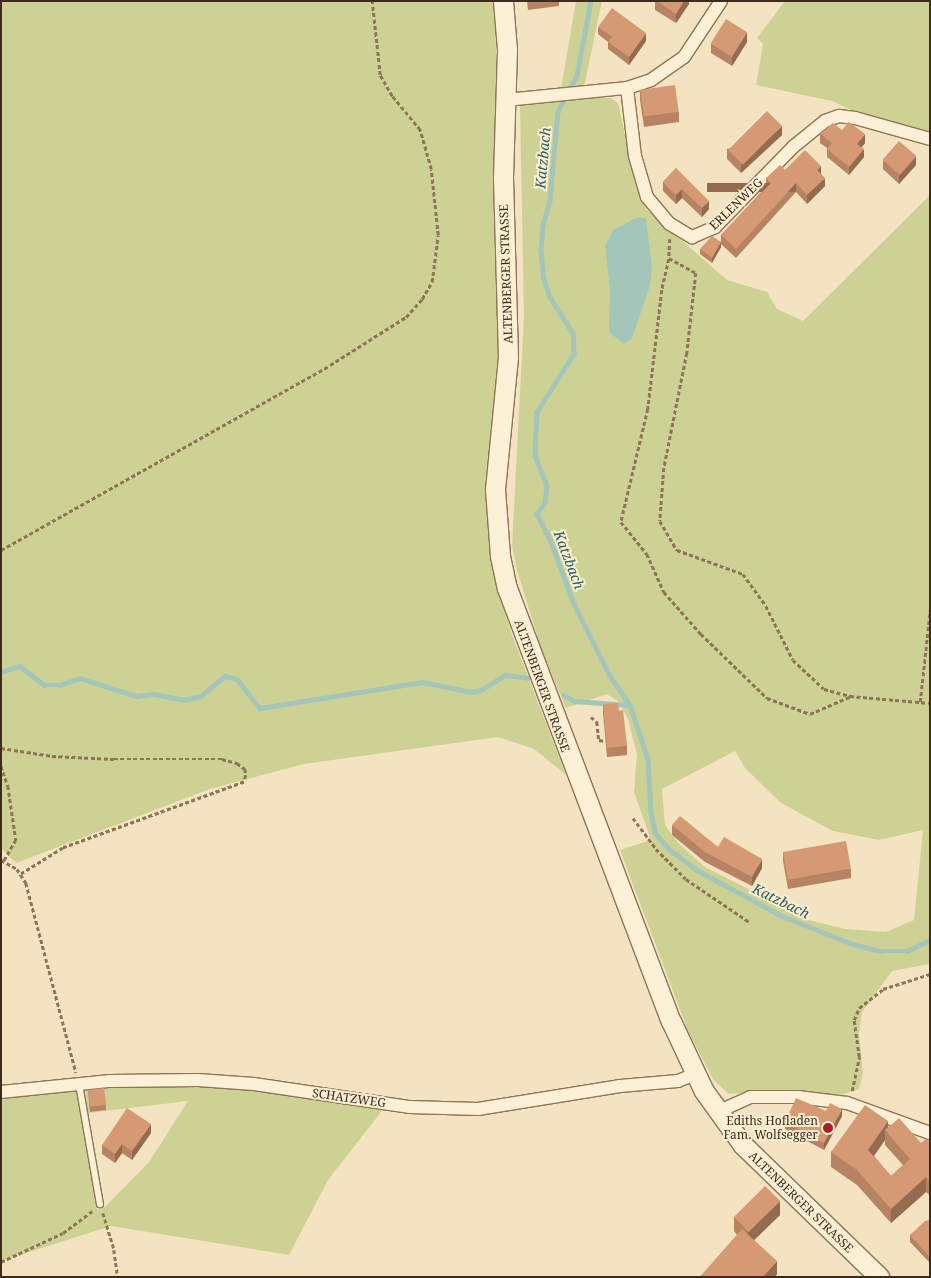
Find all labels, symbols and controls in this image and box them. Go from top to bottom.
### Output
water label: Katzbach [532,127,554,189]
street label: ERLENWEG [707,175,765,233]
street label: ALTENBERGER STRASSE [496,204,516,344]
water label: Katzbach [550,528,588,592]
street label: ALTENBERGER STRASSE [511,618,573,754]
water label: Katzbach [750,880,812,922]
street label: SCHATZWEG [311,1086,387,1110]
place label: Ediths Hofladen Fam. Wolfsegger [723,1114,818,1142]
marker: Ediths Hofladen Fam. Wolfsegger [822,1122,834,1134]
street label: ALTENBERGER STRASSE [746,1148,856,1256]

